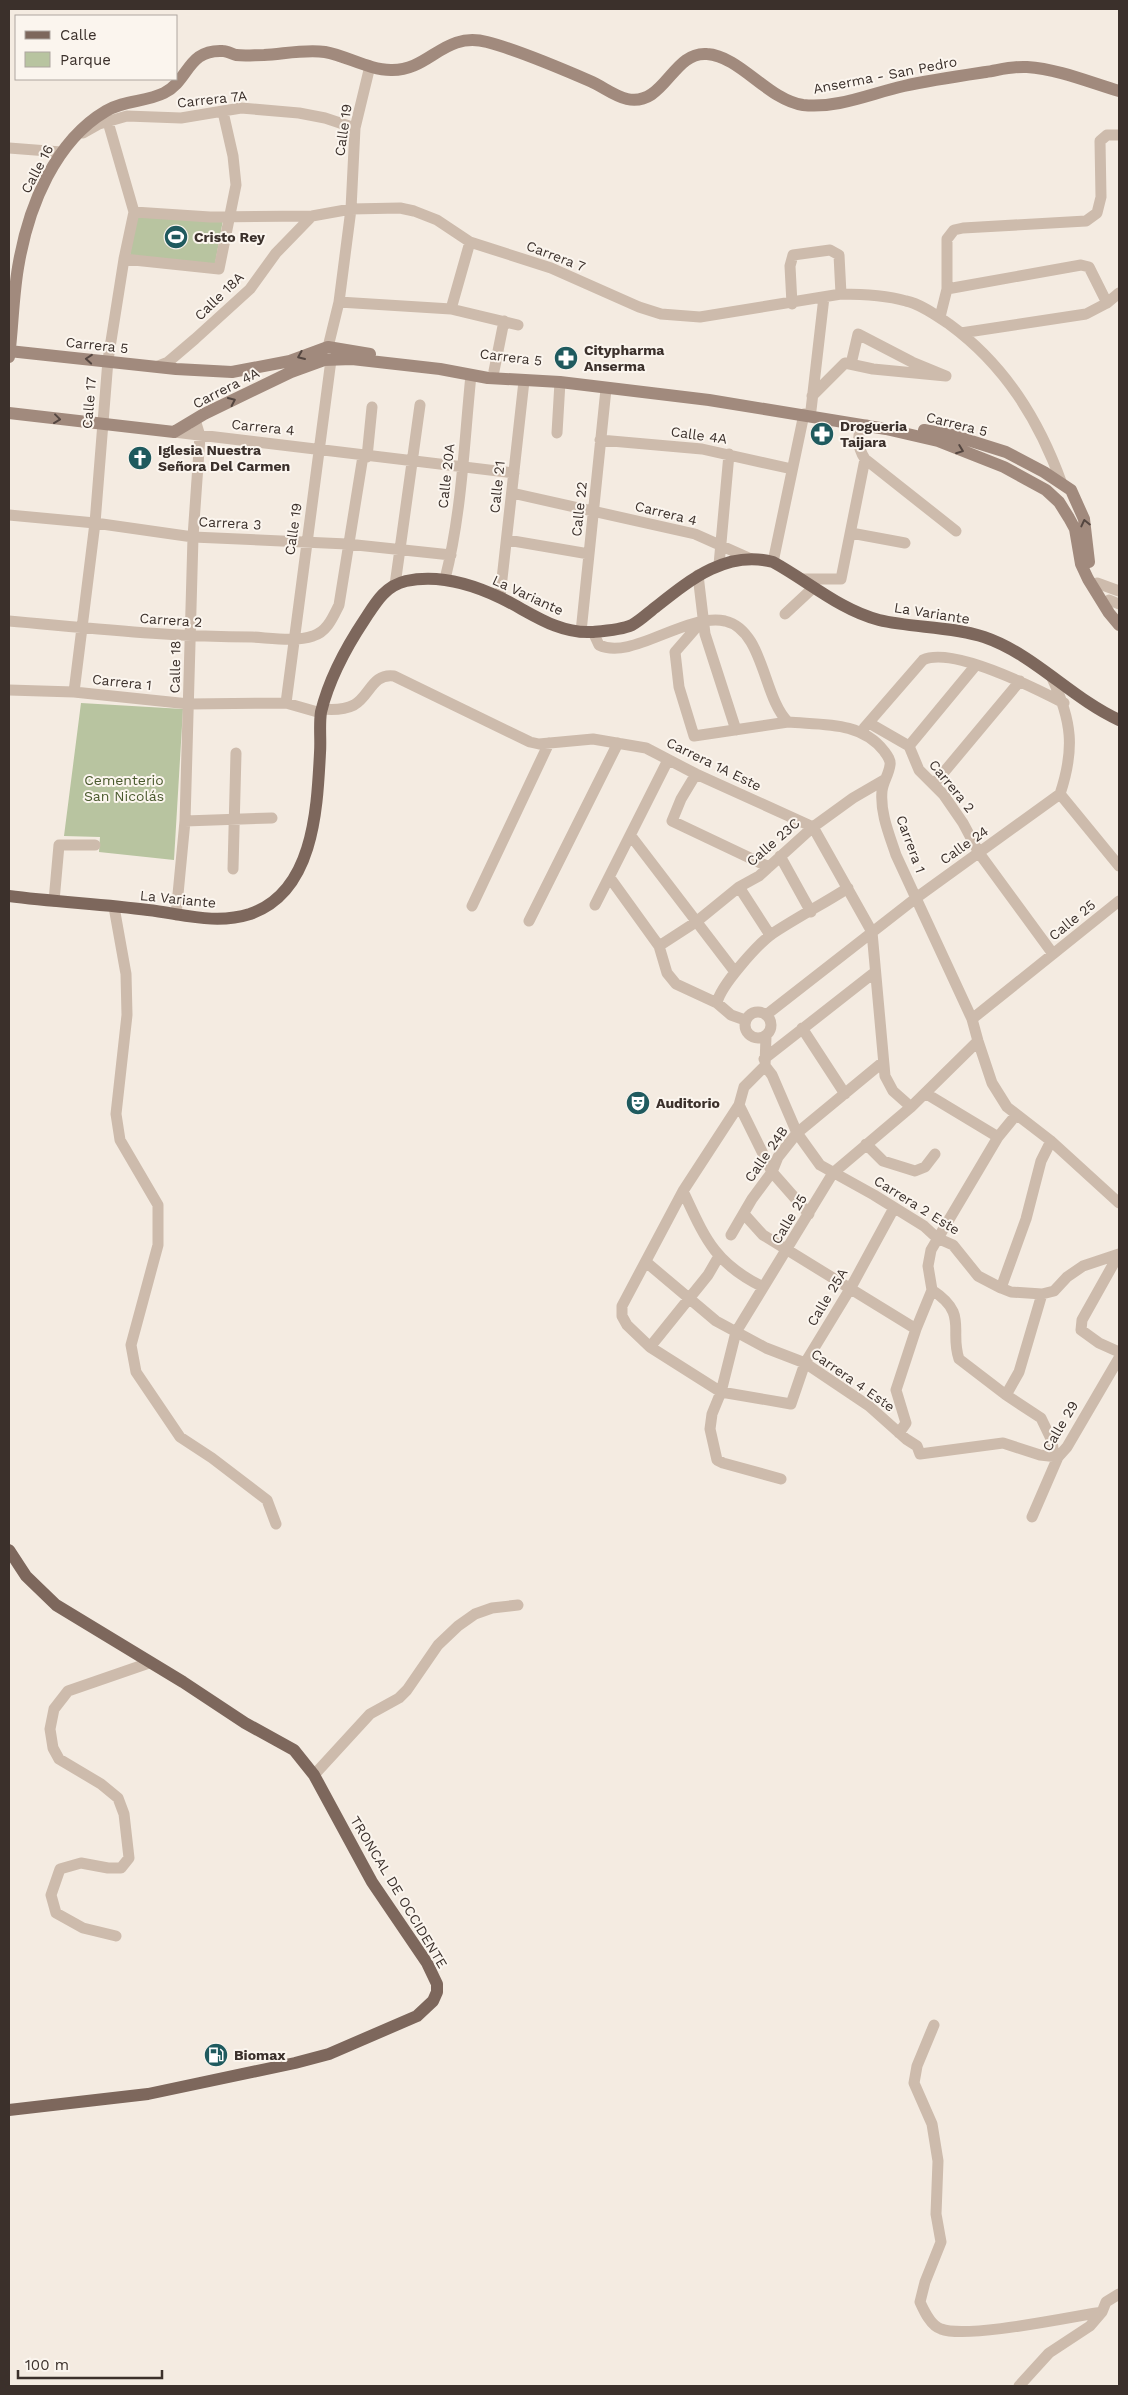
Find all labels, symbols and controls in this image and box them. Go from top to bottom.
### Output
legend [15,15,178,80]
text: Calle [60,26,97,44]
text: Parque [60,51,111,69]
street label: Anserma - San Pedro [812,53,958,97]
street label: Carrera 7A [176,87,248,111]
street label: Calle 19 [331,103,355,157]
street label: Calle 16 [18,142,56,196]
sports icon: Cristo Rey [163,224,189,250]
place label: Cristo Rey [194,229,265,245]
street label: Carrera 7 [524,237,588,275]
street label: Calle 18A [191,269,247,323]
street label: Carrera 5 [65,334,129,356]
place label: Citypharma Anserma [584,342,665,374]
street label: Carrera 5 [479,345,543,369]
pharmacy icon: Citypharma Anserma [553,345,579,371]
one-way arrow [297,350,306,361]
one-way arrow [84,353,92,364]
street label: Carrera 4A [190,364,262,412]
street label: Calle 17 [79,376,99,430]
one-way arrow [227,397,236,407]
street label: Carrera 5 [925,409,989,439]
one-way arrow [53,413,61,423]
street label: Carrera 4 [231,416,295,438]
place label: Drogueria Taijara [840,418,908,450]
pharmacy icon: Drogueria Taijara [809,421,835,447]
street label: Calle 4A [670,423,728,447]
place label: Iglesia Nuestra Señora Del Carmen [158,442,290,474]
street label: Calle 20A [435,443,457,509]
one-way arrow [955,444,964,454]
church icon: Iglesia Nuestra Señora Del Carmen [127,445,153,471]
street label: Calle 21 [486,460,508,514]
street label: Calle 22 [568,481,590,537]
street label: Carrera 4 [633,498,699,528]
street label: Calle 19 [281,502,305,556]
street label: Carrera 3 [198,513,262,533]
one-way arrow [1080,519,1091,528]
street label: La Variante [490,572,566,618]
street label: La Variante [893,599,971,627]
street label: Carrera 2 [139,610,203,630]
street label: Calle 18 [167,640,183,694]
street label: Carrera 1 [91,671,153,693]
street label: Carrera 1A Este [664,734,764,794]
street label: Carrera 2 [926,757,978,815]
park label: Cementerio San Nicolás [84,772,164,804]
street label: Carrera 1 [893,813,929,875]
street label: Calle 23C [743,815,803,869]
street label: Calle 24 [937,823,991,867]
street label: La Variante [139,887,217,911]
street label: Calle 25 [1045,896,1099,944]
theatre icon: Auditorio [625,1090,651,1116]
place label: Auditorio [656,1095,720,1111]
street label: Calle 24B [741,1123,791,1185]
street label: Carrera 2 Este [871,1172,963,1238]
street label: Calle 25 [768,1191,810,1247]
street label: Calle 25A [804,1265,850,1329]
street label: Carrera 4 Este [808,1345,898,1415]
street label: Calle 29 [1039,1398,1081,1454]
street label: TRONCAL DE OCCIDENTE [347,1813,451,1971]
fuel station icon: Biomax [203,2042,229,2068]
place label: Biomax [234,2047,286,2063]
scale bar [18,2348,161,2380]
text: 100 m [25,2356,69,2374]

